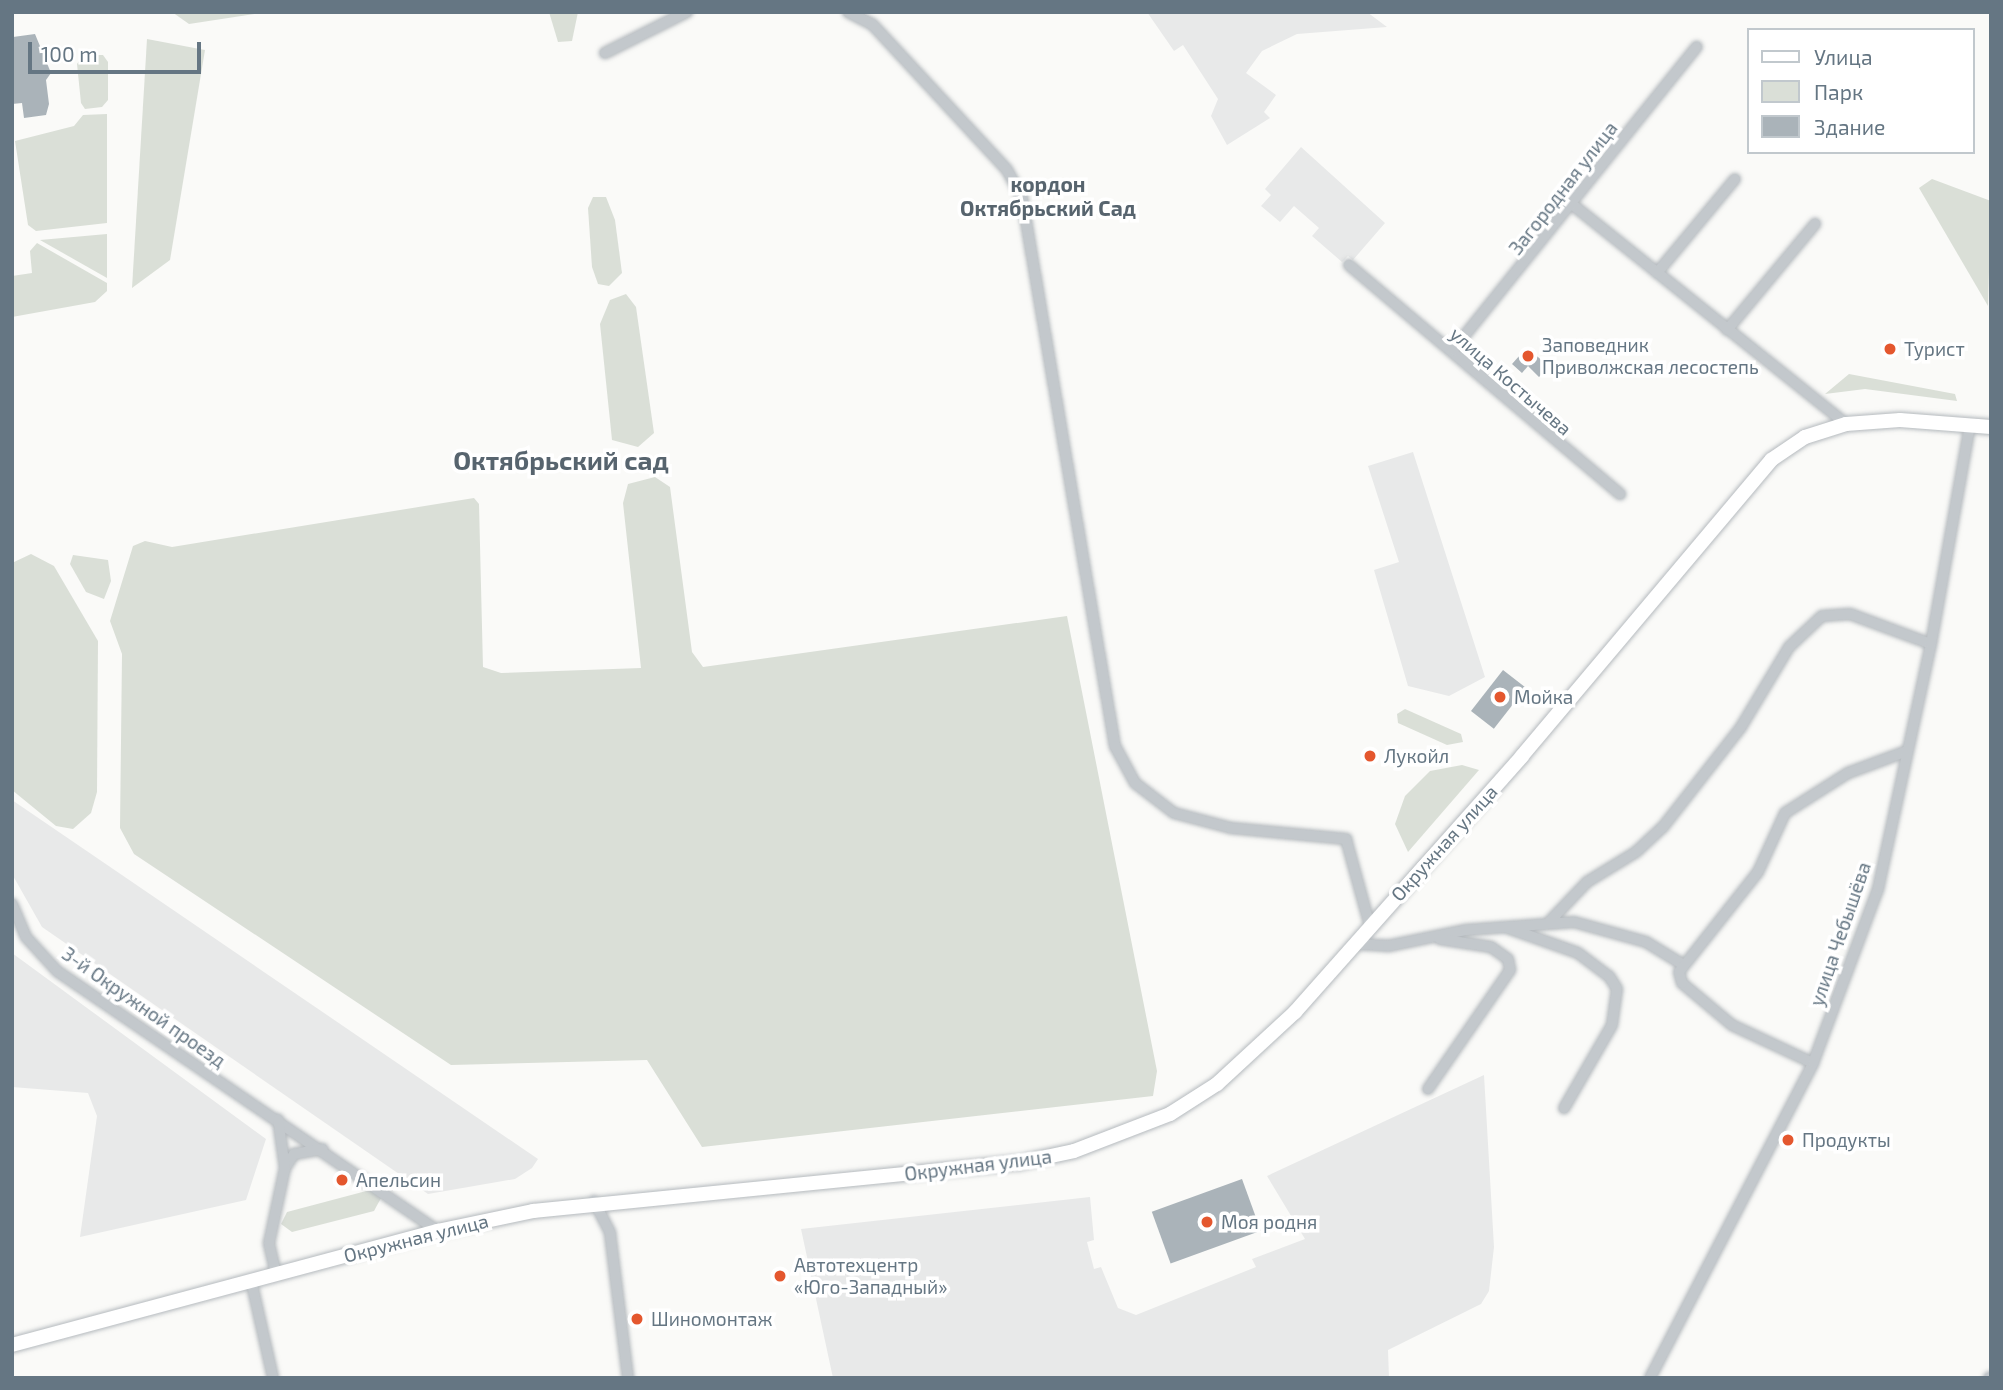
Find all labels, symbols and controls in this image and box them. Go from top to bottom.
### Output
scale bar [32,28,205,72]
legend [1748,28,1975,154]
text: 100 m [41,41,98,66]
text: Улица [1814,44,1873,69]
text: Парк [1814,79,1863,104]
text: Здание [1814,114,1885,139]
street label: Загородная улица [1504,117,1622,259]
district label: кордон Октябрьский Сад [960,171,1136,221]
street label: улица Костычева [1446,322,1576,440]
place label: Заповедник Приволжская лесостепь [1542,334,1759,378]
place label: Турист [1904,338,1965,360]
marker: Турист [1882,341,1898,357]
marker: Заповедник Приволжская лесостепь [1520,348,1536,364]
district label: Октябрьский сад [453,444,669,476]
place label: Мойка [1514,686,1573,708]
marker: Мойка [1492,689,1508,705]
place label: Лукойл [1384,745,1449,767]
marker: Лукойл [1362,748,1378,764]
street label: Окружная улица [1386,780,1502,906]
street label: улица Чебышёва [1805,859,1875,1009]
street label: 3-й Окружной проезд [58,942,230,1072]
place label: Продукты [1802,1129,1891,1151]
marker: Продукты [1780,1132,1796,1148]
street label: Окружная улица [903,1145,1053,1185]
place label: Апельсин [356,1169,441,1191]
marker: Апельсин [334,1172,350,1188]
street label: Окружная улица [341,1209,491,1267]
place label: Моя родня [1221,1211,1317,1233]
marker: Моя родня [1199,1214,1215,1230]
place label: Автотехцентр «Юго-Западный» [794,1254,947,1298]
marker: Автотехцентр «Юго-Западный» [772,1268,788,1284]
place label: Шиномонтаж [651,1308,773,1330]
marker: Шиномонтаж [629,1311,645,1327]

